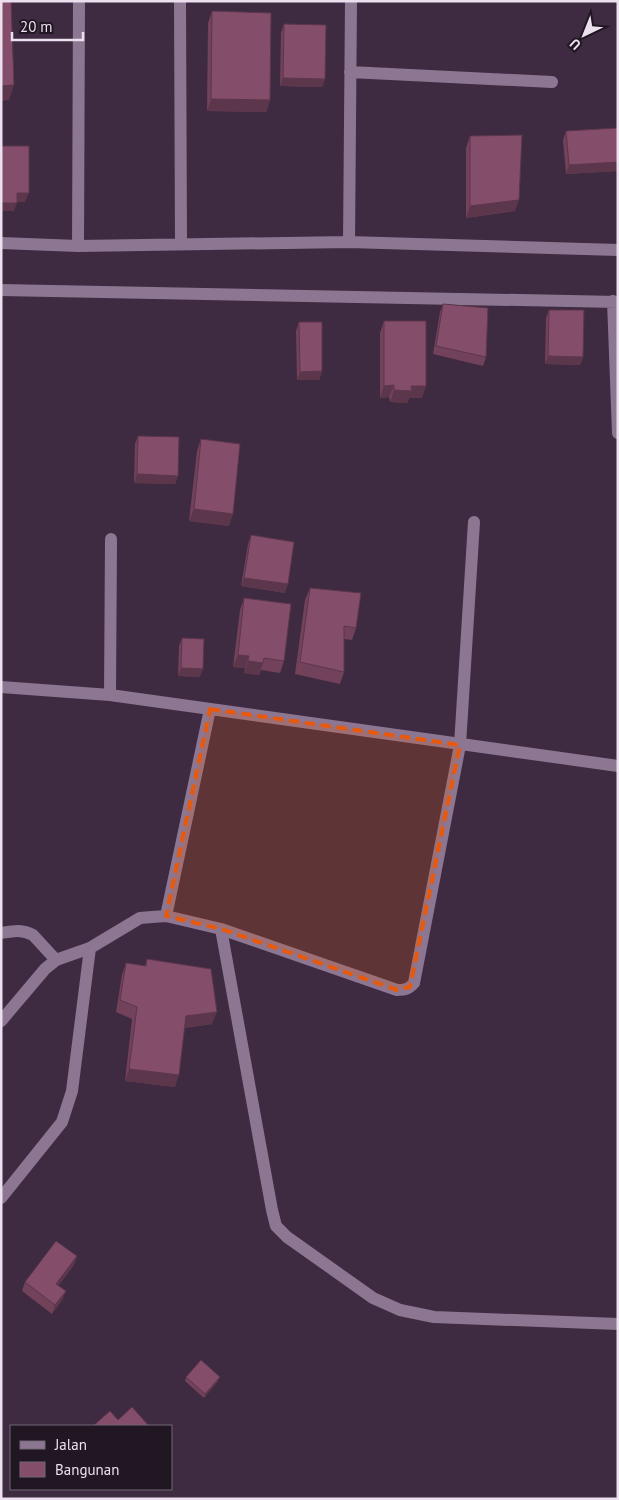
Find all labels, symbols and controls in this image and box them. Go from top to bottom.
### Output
scale bar [12,10,84,42]
north arrow [559,10,609,60]
text: 20 m [20,17,53,36]
text: U [566,35,584,54]
legend [10,1425,172,1490]
text: Jalan [54,1435,87,1454]
text: Bangunan [55,1460,119,1479]

